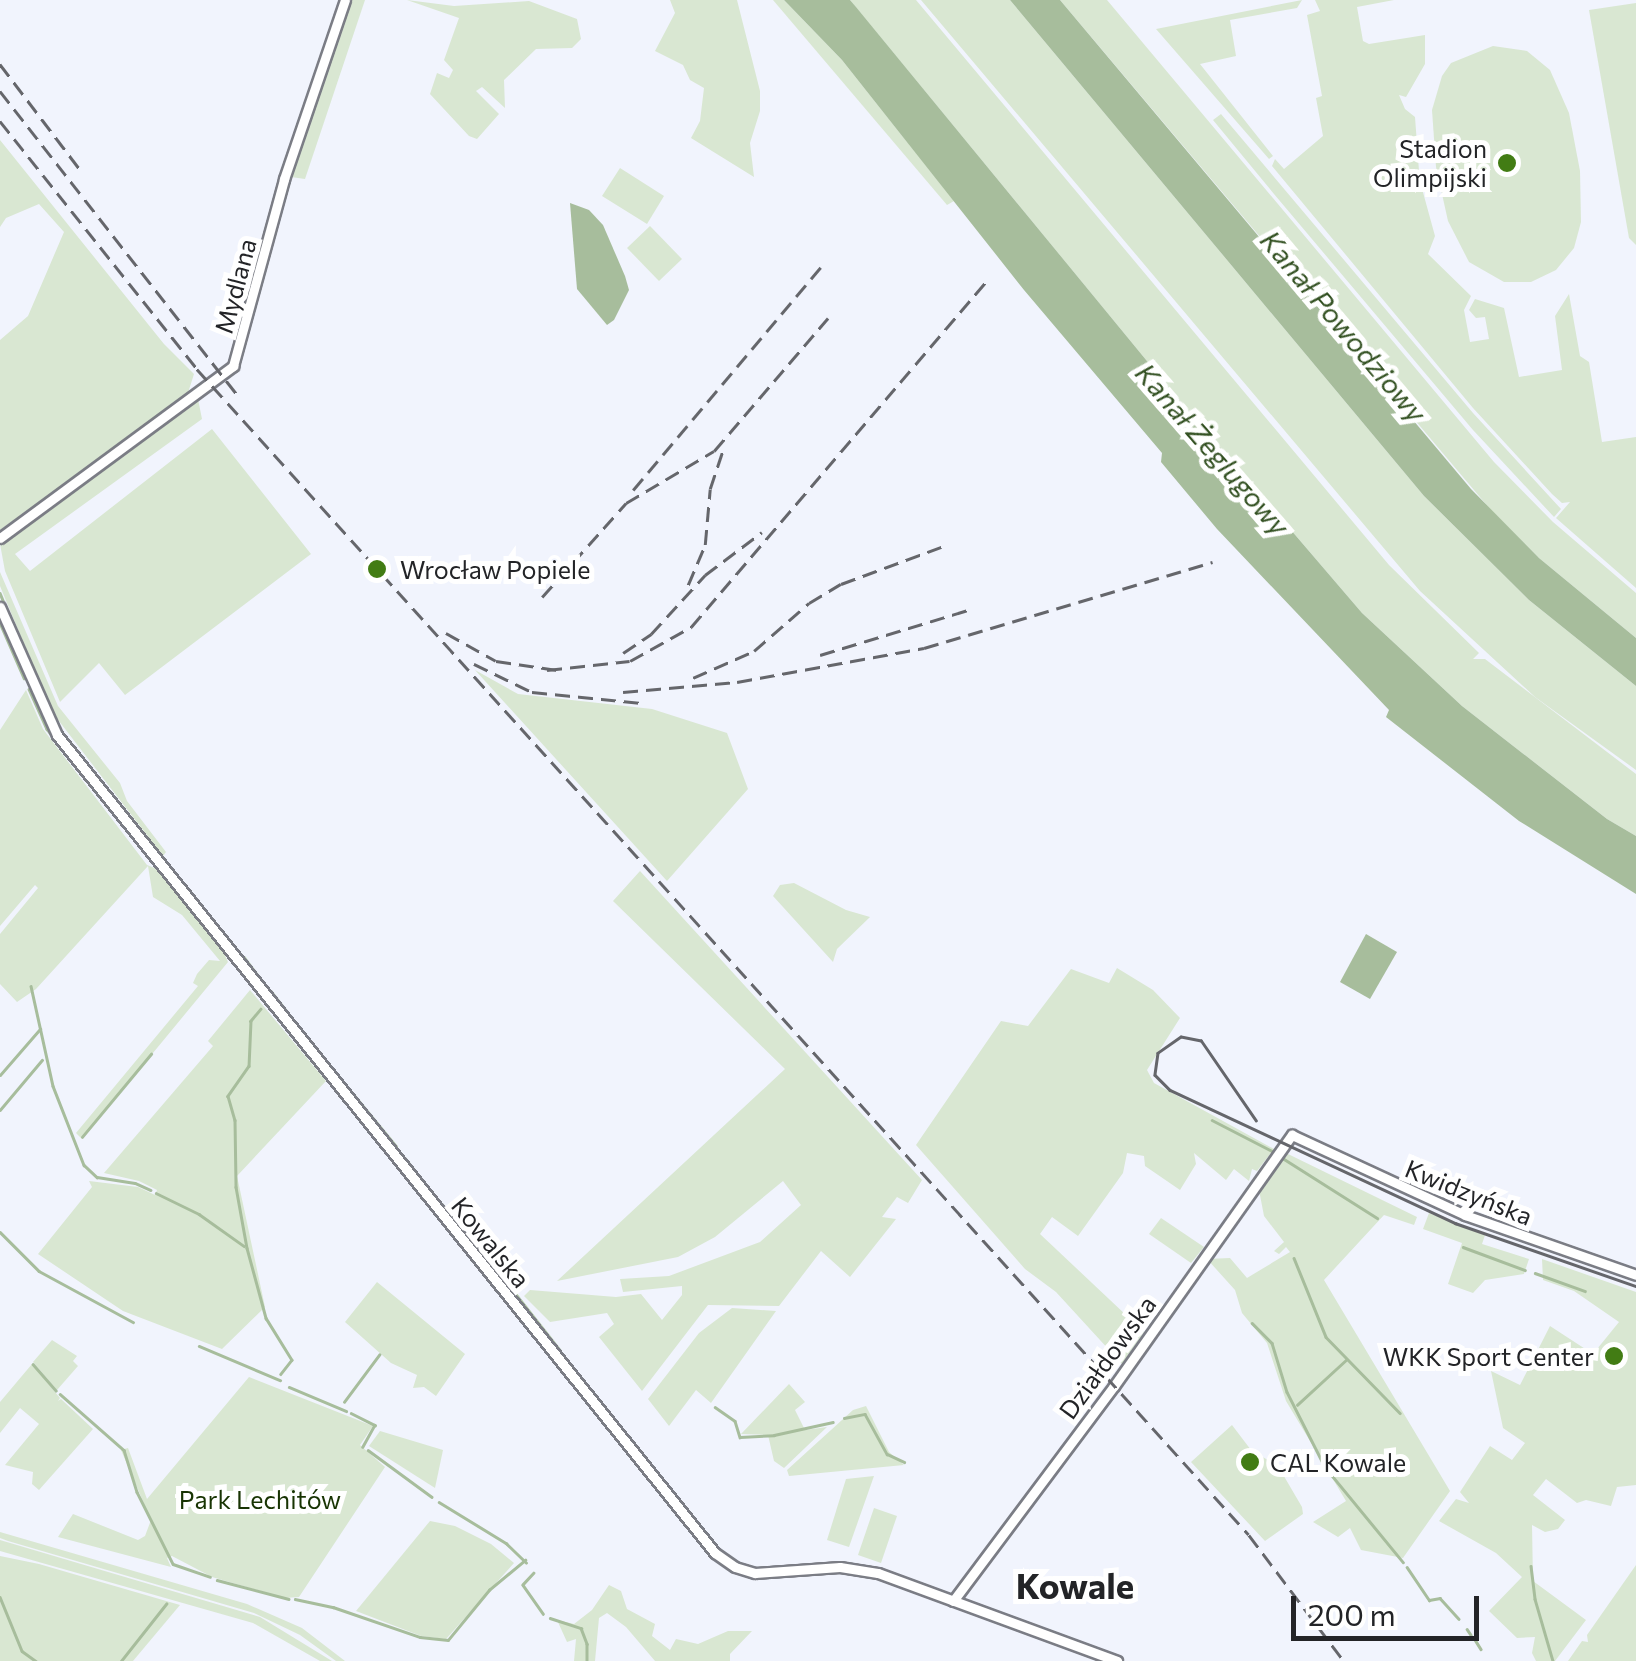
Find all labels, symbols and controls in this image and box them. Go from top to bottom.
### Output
place label: Stadion Olimpijski [1373,134,1487,193]
marker: Stadion Olimpijski [1496,152,1518,174]
water label: Kanał Powodziowy [1254,223,1434,429]
street label: Mydlana [208,235,262,337]
water label: Kanał Żeglugowy [1129,356,1297,542]
place label: Wrocław Popiele [400,554,590,584]
marker: Wrocław Popiele [364,556,390,582]
street label: Kwidzyńska [1401,1153,1537,1231]
street label: Kowalska [445,1191,537,1293]
street label: Działdowska [1052,1290,1162,1424]
place label: WKK Sport Center [1383,1341,1594,1371]
marker: WKK Sport Center [1603,1345,1625,1367]
place label: CAL Kowale [1270,1447,1406,1477]
marker: CAL Kowale [1239,1451,1261,1473]
park label: Park Lechitów [179,1484,341,1514]
district label: Kowale [1016,1564,1134,1606]
scale bar [1296,1576,1484,1638]
text: 200 m [1308,1595,1396,1632]

